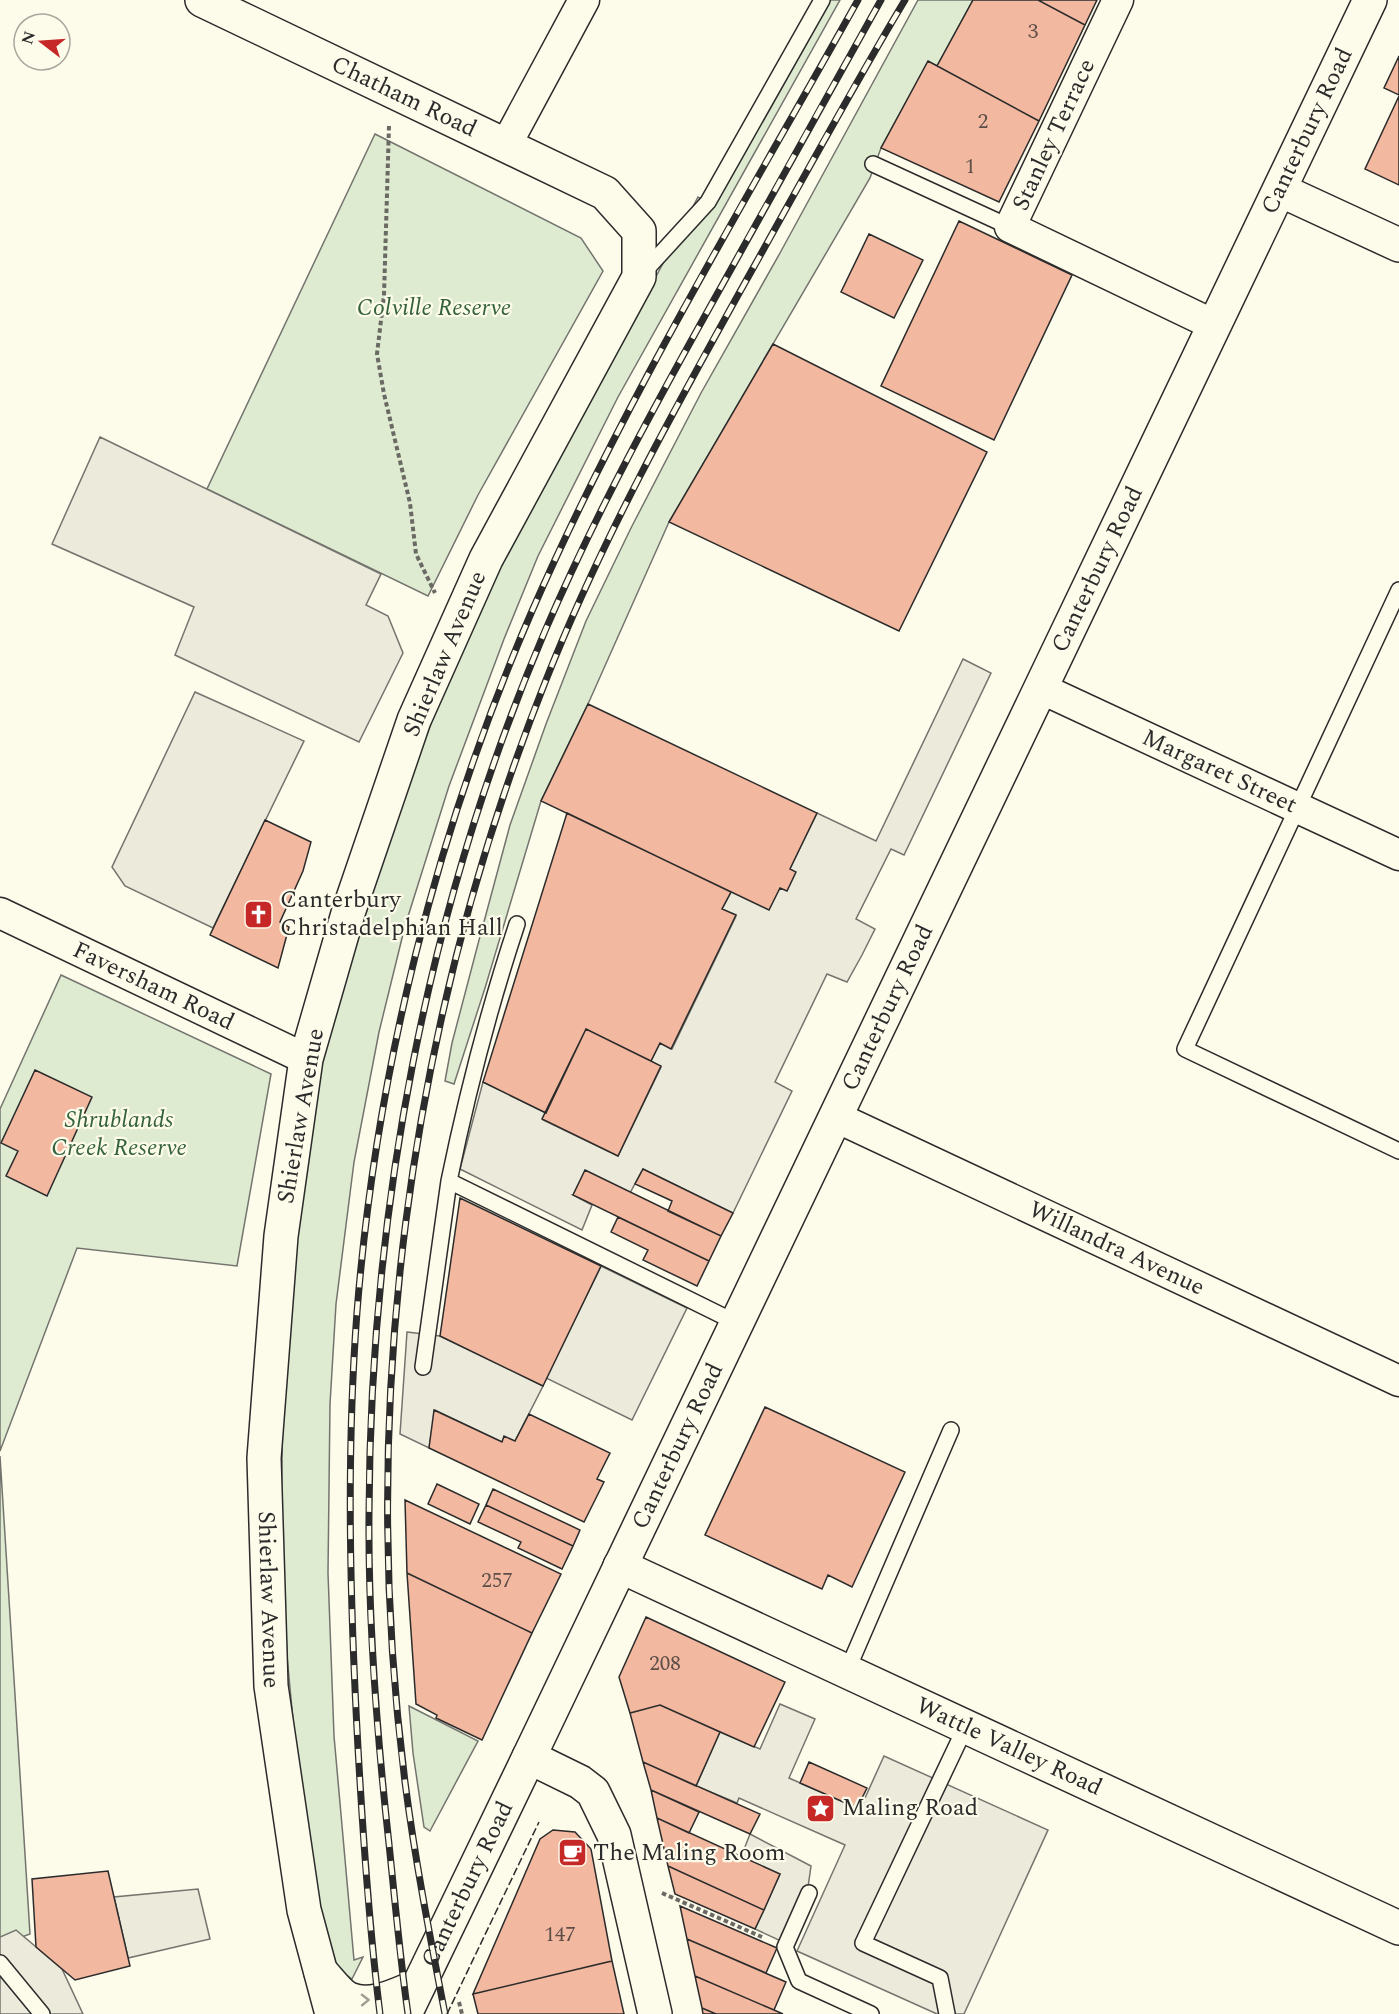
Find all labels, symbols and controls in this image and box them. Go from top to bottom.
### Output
north arrow [12,12,72,72]
house number: 3 [1028,16,1039,48]
text: N [15,28,42,48]
street label: Canterbury Road [1252,42,1363,220]
street label: Chatham Road [325,46,483,147]
street label: Stanley Terrace [1003,53,1105,217]
house number: 2 [978,106,988,138]
house number: 1 [965,151,975,183]
park label: Colville Reserve [357,290,511,326]
street label: Canterbury Road [1042,480,1153,659]
street label: Shierlaw Avenue [394,565,496,743]
street label: Margaret Street [1136,720,1303,823]
place label: Canterbury Christadelphian Hall [280,882,503,946]
church icon: Canterbury Christadelphian Hall [243,898,275,930]
street label: Canterbury Road [832,918,943,1097]
street label: Faversham Road [66,932,240,1040]
street label: Shierlaw Avenue [268,1026,334,1206]
park label: Shrublands Creek Reserve [51,1102,187,1166]
street label: Willandra Avenue [1023,1192,1211,1305]
street label: Canterbury Road [623,1357,733,1536]
street label: Shierlaw Avenue [248,1510,289,1689]
house number: 257 [481,1565,513,1597]
house number: 208 [649,1648,681,1680]
street label: Wattle Valley Road [910,1688,1108,1806]
place label: Maling Road [842,1790,978,1826]
place icon: Maling Road [805,1792,837,1824]
street label: Canterbury Road [412,1795,523,1974]
place label: The Maling Room [593,1835,785,1871]
cafe icon: The Maling Room [556,1837,588,1869]
house number: 147 [544,1919,576,1951]
one-way arrow [361,1994,370,2006]

